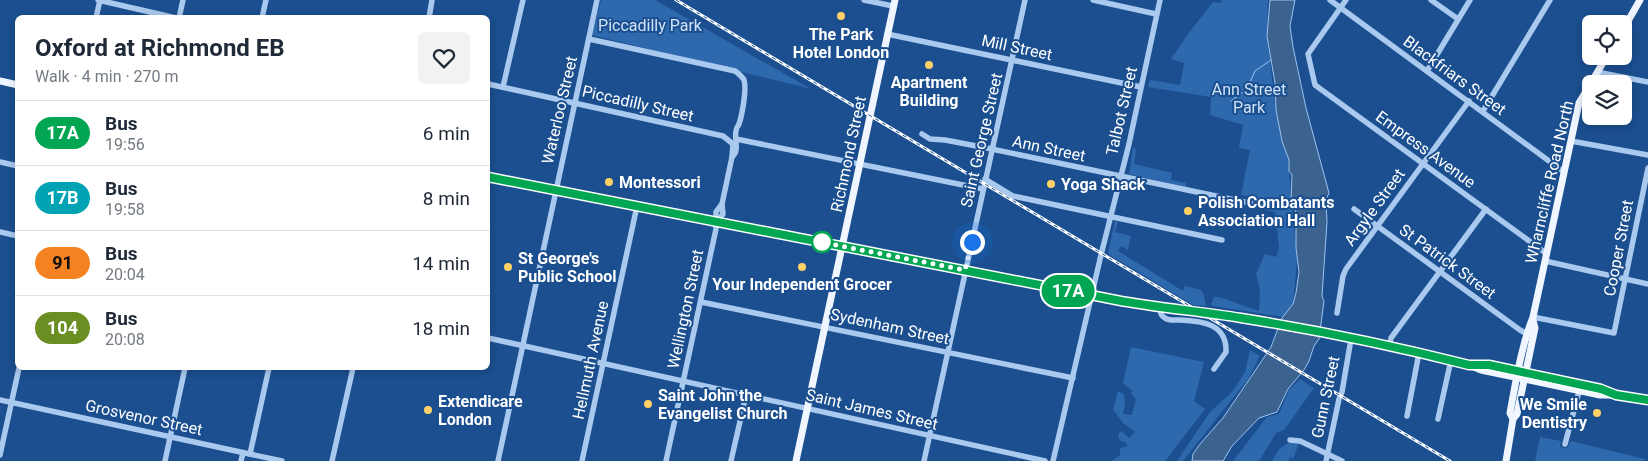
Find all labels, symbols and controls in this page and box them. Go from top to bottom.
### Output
marker: The Park Hotel London [835,10,847,22]
map controls [1582,15,1632,125]
button: locate [1582,15,1632,65]
park label: Piccadilly Park [598,16,703,35]
place label: The Park Hotel London [793,25,889,62]
street label: Mill Street [980,31,1054,64]
button: heart [418,32,470,84]
street label: Blackfriars Street [1400,32,1510,119]
text: Oxford at Richmond EB [35,34,285,62]
street label: Waterloo Street [538,54,581,166]
marker: Apartment Building [923,59,935,71]
street label: Talbot Street [1102,65,1141,157]
text: Walk · 4 min · 270 m [35,67,179,86]
street label: Saint George Street [957,71,1006,209]
place label: Apartment Building [891,73,968,110]
button: layers [1582,75,1632,125]
park label: Ann Street Park [1212,80,1286,117]
street label: Piccadilly Street [580,81,696,126]
street label: Richmond Street [827,94,870,214]
street label: Wharncliffe Road North [1521,99,1577,265]
street label: Empress Avenue [1372,107,1479,192]
text: Bus [105,112,138,135]
text: 17A [46,122,79,143]
text: 6 min [423,122,470,145]
street label: Ann Street [1011,131,1087,166]
text: 19:56 [105,135,145,154]
street label: Argyle Street [1340,165,1409,250]
place label: Montessori [619,173,701,192]
place label: Yoga Shack [1061,175,1146,194]
marker: Montessori [603,176,615,188]
text: Bus [105,177,138,200]
marker: Yoga Shack [1045,178,1057,190]
text: 17B [46,187,79,208]
text: 8 min [423,187,470,210]
place label: Polish Combatants Association Hall [1198,193,1334,230]
street label: Cooper Street [1600,198,1637,298]
text: 19:58 [105,200,145,219]
marker: Polish Combatants Association Hall [1182,205,1194,217]
street label: St Patrick Street [1396,220,1500,303]
your location [960,230,985,255]
unlabelled marker [811,231,833,253]
text: Bus [105,242,138,265]
street label: Wellington Street [664,248,707,370]
place label: St George's Public School [518,249,617,286]
text: 91 [52,252,73,273]
text: 14 min [412,252,470,275]
marker: St George's Public School [502,261,514,273]
marker: Your Independent Grocer [796,261,808,273]
text: 20:04 [105,265,145,284]
place label: Your Independent Grocer [712,275,892,294]
line badge: 17A [1039,275,1097,307]
text: 17A [1052,280,1084,301]
street label: Hellmuth Avenue [569,299,612,421]
street label: Sydenham Street [829,305,951,348]
text: Bus [105,307,138,330]
text: 104 [47,317,78,338]
text: 18 min [412,317,470,340]
text: 20:08 [105,330,145,349]
street label: Gunn Street [1308,354,1343,440]
street label: Saint James Street [804,385,940,434]
place label: Saint John the Evangelist Church [658,386,788,423]
place label: Extendicare London [438,392,523,429]
place label: We Smile Dentistry [1520,395,1588,432]
street label: Grosvenor Street [84,396,204,439]
marker: Saint John the Evangelist Church [642,398,654,410]
marker: Extendicare London [422,404,434,416]
marker: We Smile Dentistry [1591,407,1603,419]

